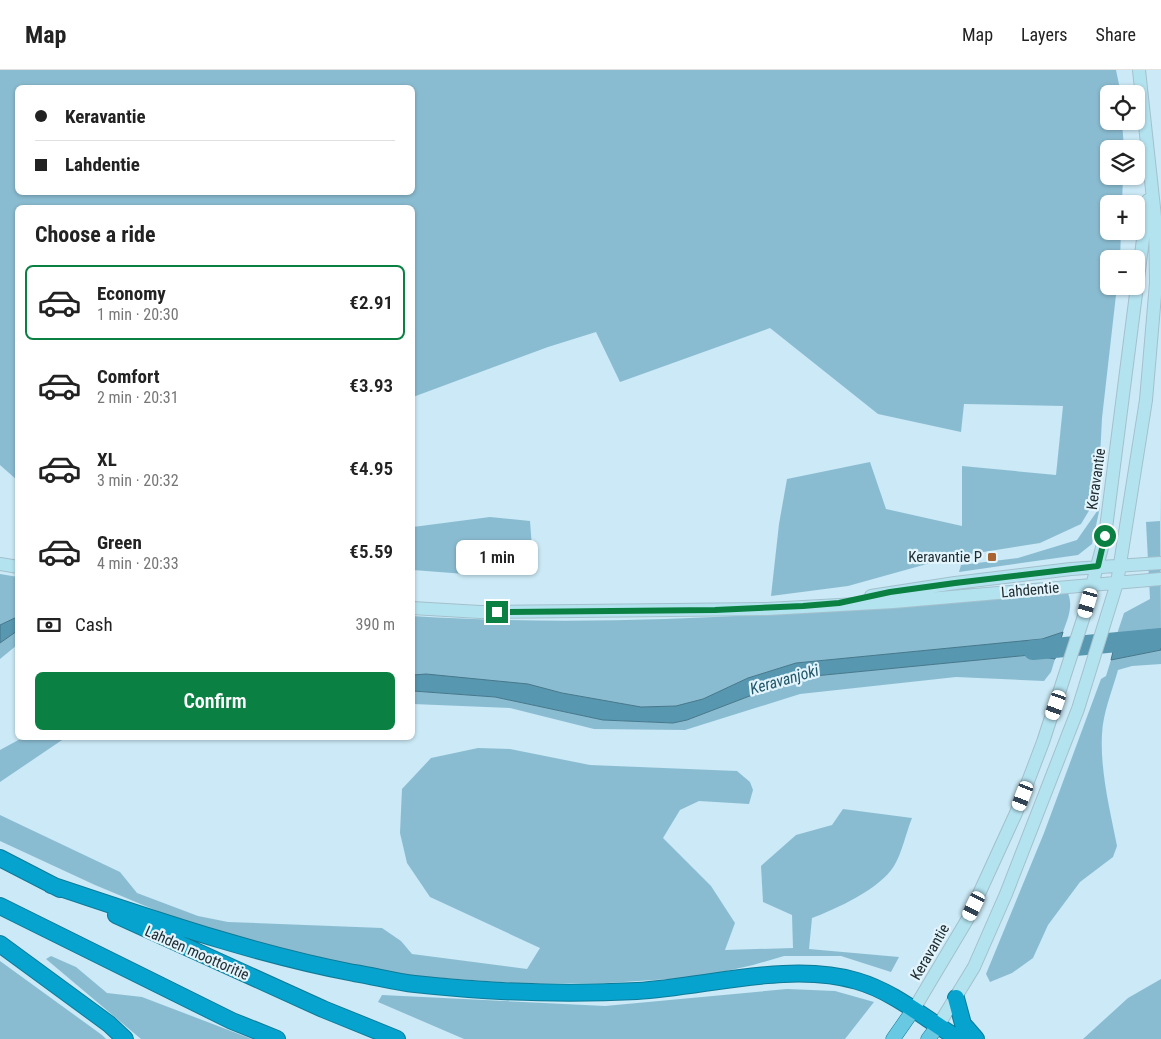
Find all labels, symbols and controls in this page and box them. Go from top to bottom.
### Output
text: Map [25,21,66,49]
text: Map [962,24,993,45]
text: Layers [1021,24,1068,45]
text: Share [1096,24,1136,45]
map controls [1100,85,1145,295]
button: locate [1100,85,1145,130]
text: Keravantie [65,105,146,128]
button: layers [1100,140,1145,185]
text: Lahdentie [65,153,140,176]
button: + [1100,195,1145,240]
text: Choose a ride [35,222,156,247]
button: − [1100,250,1145,295]
icon: car [37,280,82,325]
text: Economy [97,282,166,305]
text: €2.91 [349,291,393,314]
text: 1 min · 20:30 [97,305,179,324]
icon: car [37,363,82,408]
text: Comfort [97,365,160,388]
text: €3.93 [349,374,393,397]
text: 2 min · 20:31 [97,388,179,407]
icon: car [37,446,82,491]
street label: Keravantie [1083,447,1109,511]
text: XL [97,448,117,471]
text: €4.95 [349,457,393,480]
text: 3 min · 20:32 [97,471,179,490]
route start [1094,525,1116,547]
icon: car [37,529,82,574]
text: Green [97,531,142,554]
text: €5.59 [349,540,393,563]
callout: 1 min [456,540,538,574]
text: 1 min [479,548,515,567]
place label: Keravantie P [908,548,982,566]
marker: Keravantie P [986,551,998,563]
text: 4 min · 20:33 [97,554,179,573]
street label: Lahdentie [1000,578,1060,602]
car [1076,587,1099,619]
route end [486,601,508,623]
icon: cash [35,611,63,639]
text: Cash [75,613,113,636]
text: 390 m [356,615,395,634]
water label: Keravanjoki [748,661,821,698]
button: Confirm [35,672,395,730]
car [1044,688,1067,722]
car [1010,779,1035,813]
car [960,889,987,923]
street label: Keravantie [907,921,953,983]
street label: Lahden moottoritie [142,922,252,984]

